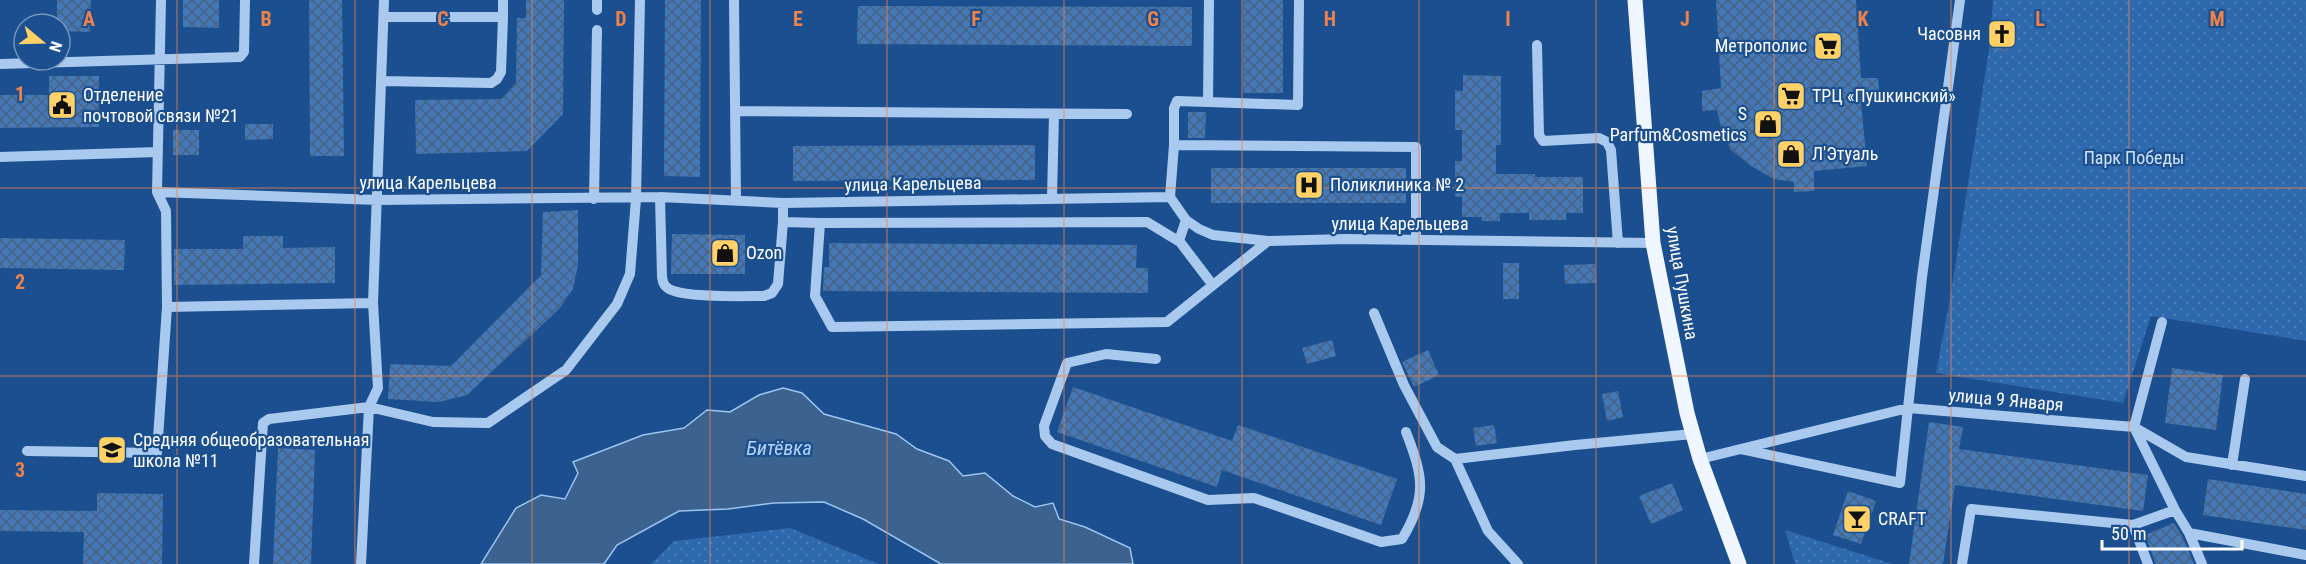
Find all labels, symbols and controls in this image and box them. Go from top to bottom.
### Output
text: A [83,7,95,31]
text: B [260,7,272,31]
text: C [437,7,449,31]
text: D [615,7,627,31]
text: E [793,7,803,31]
text: F [971,7,981,31]
text: G [1147,7,1159,31]
text: H [1324,7,1336,31]
text: I [1505,7,1511,31]
text: J [1680,7,1690,31]
text: K [1857,7,1869,31]
text: L [2035,7,2045,31]
text: M [2209,7,2225,31]
north arrow [12,12,72,72]
church icon: Часовня [1986,18,2018,50]
place label: Часовня [1917,23,1981,44]
supermarket icon: Метрополис [1812,30,1844,62]
place label: Метрополис [1715,35,1807,56]
text: N [45,39,66,54]
supermarket icon: ТРЦ «Пушкинский» [1775,80,1807,112]
text: 1 [15,82,25,106]
place label: Отделение почтовой связи №21 [83,84,239,126]
place label: ТРЦ «Пушкинский» [1812,85,1956,106]
public building icon: Отделение почтовой связи №21 [46,89,78,121]
place label: S Parfum&Cosmetics [1610,103,1747,145]
shop icon: S Parfum&Cosmetics [1752,108,1784,140]
shop icon: Л'Этуаль [1775,138,1807,170]
place label: Л'Этуаль [1812,143,1878,164]
park label: Парк Победы [2084,147,2184,168]
hospital icon: Поликлиника № 2 [1293,169,1325,201]
street label: улица Карельцева [359,172,497,193]
street label: улица Карельцева [844,172,982,195]
place label: Поликлиника № 2 [1330,174,1464,195]
street label: улица Карельцева [1331,213,1469,234]
street label: улица Пушкина [1662,225,1703,341]
shop icon: Ozon [709,237,741,269]
place label: Ozon [746,242,782,263]
text: 2 [15,270,25,294]
street label: улица 9 Января [1948,384,2064,415]
place label: Средняя общеобразовательная школа №11 [133,429,369,471]
school or university icon: Средняя общеобразовательная школа №11 [96,434,128,466]
water label: Битёвка [746,436,812,460]
text: 3 [15,458,25,482]
bar icon: CRAFT [1841,503,1873,535]
place label: CRAFT [1878,508,1926,529]
scale bar [2102,513,2242,551]
text: 50 m [2111,523,2146,544]

